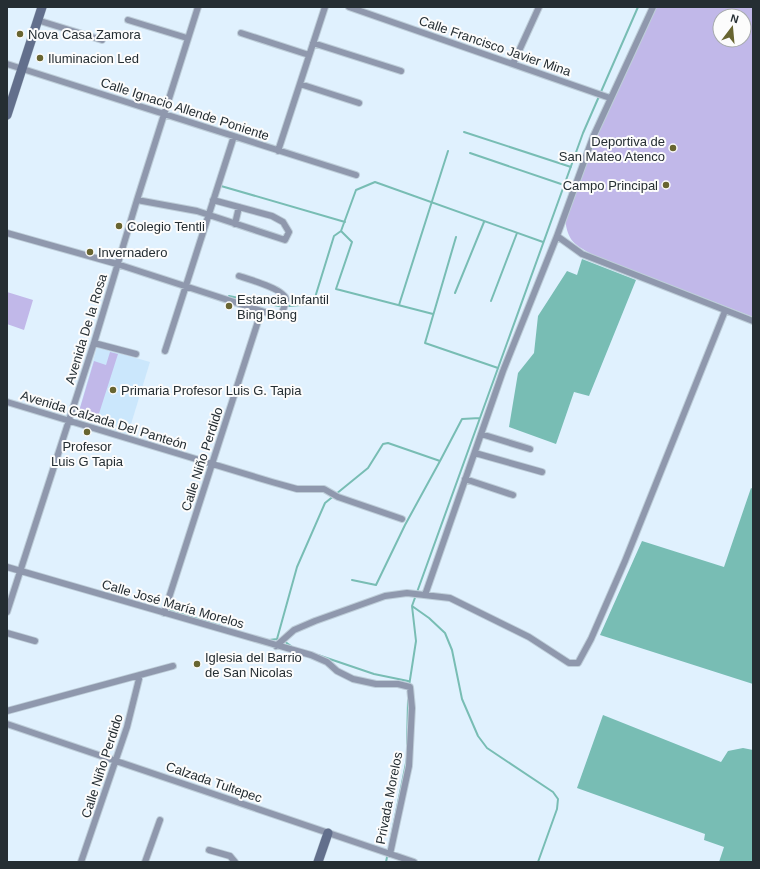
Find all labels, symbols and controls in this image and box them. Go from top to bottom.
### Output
north arrow [712,8,752,48]
text: N [729,12,740,25]
street label: Calle Francisco Javier Mina [417,13,574,79]
place label: Nova Casa Zamora [28,27,141,42]
marker: Nova Casa Zamora [15,29,25,39]
place label: Iluminacion Led [48,51,139,66]
marker: Iluminacion Led [35,53,45,63]
street label: Calle Ignacio Allende Poniente [99,75,271,143]
place label: Deportiva de San Mateo Atenco [559,134,665,164]
marker: Deportiva de San Mateo Atenco [668,143,678,153]
place label: Campo Principal [563,178,658,193]
marker: Campo Principal [661,180,671,190]
place label: Colegio Tentli [127,219,205,234]
marker: Colegio Tentli [114,221,124,231]
place label: Invernadero [98,245,167,260]
marker: Invernadero [85,247,95,257]
street label: Avenida De la Rosa [62,271,110,386]
place label: Estancia Infantil Bing Bong [237,292,329,322]
marker: Estancia Infantil Bing Bong [224,301,234,311]
place label: Primaria Profesor Luis G. Tapia [121,383,302,398]
marker: Primaria Profesor Luis G. Tapia [108,385,118,395]
street label: Avenida Calzada Del Panteón [19,388,189,452]
street label: Calle Niño Perdido [178,405,226,513]
marker: Profesor Luis G Tapia [82,427,92,437]
place label: Profesor Luis G Tapia [51,439,124,469]
street label: Calle José María Morelos [100,576,246,632]
place label: Iglesia del Barrio de San Nicolas [205,650,302,680]
marker: Iglesia del Barrio de San Nicolas [192,659,202,669]
street label: Calle Niño Perdido [78,712,126,820]
street label: Privada Morelos [373,750,405,846]
street label: Calzada Tultepec [164,759,264,806]

